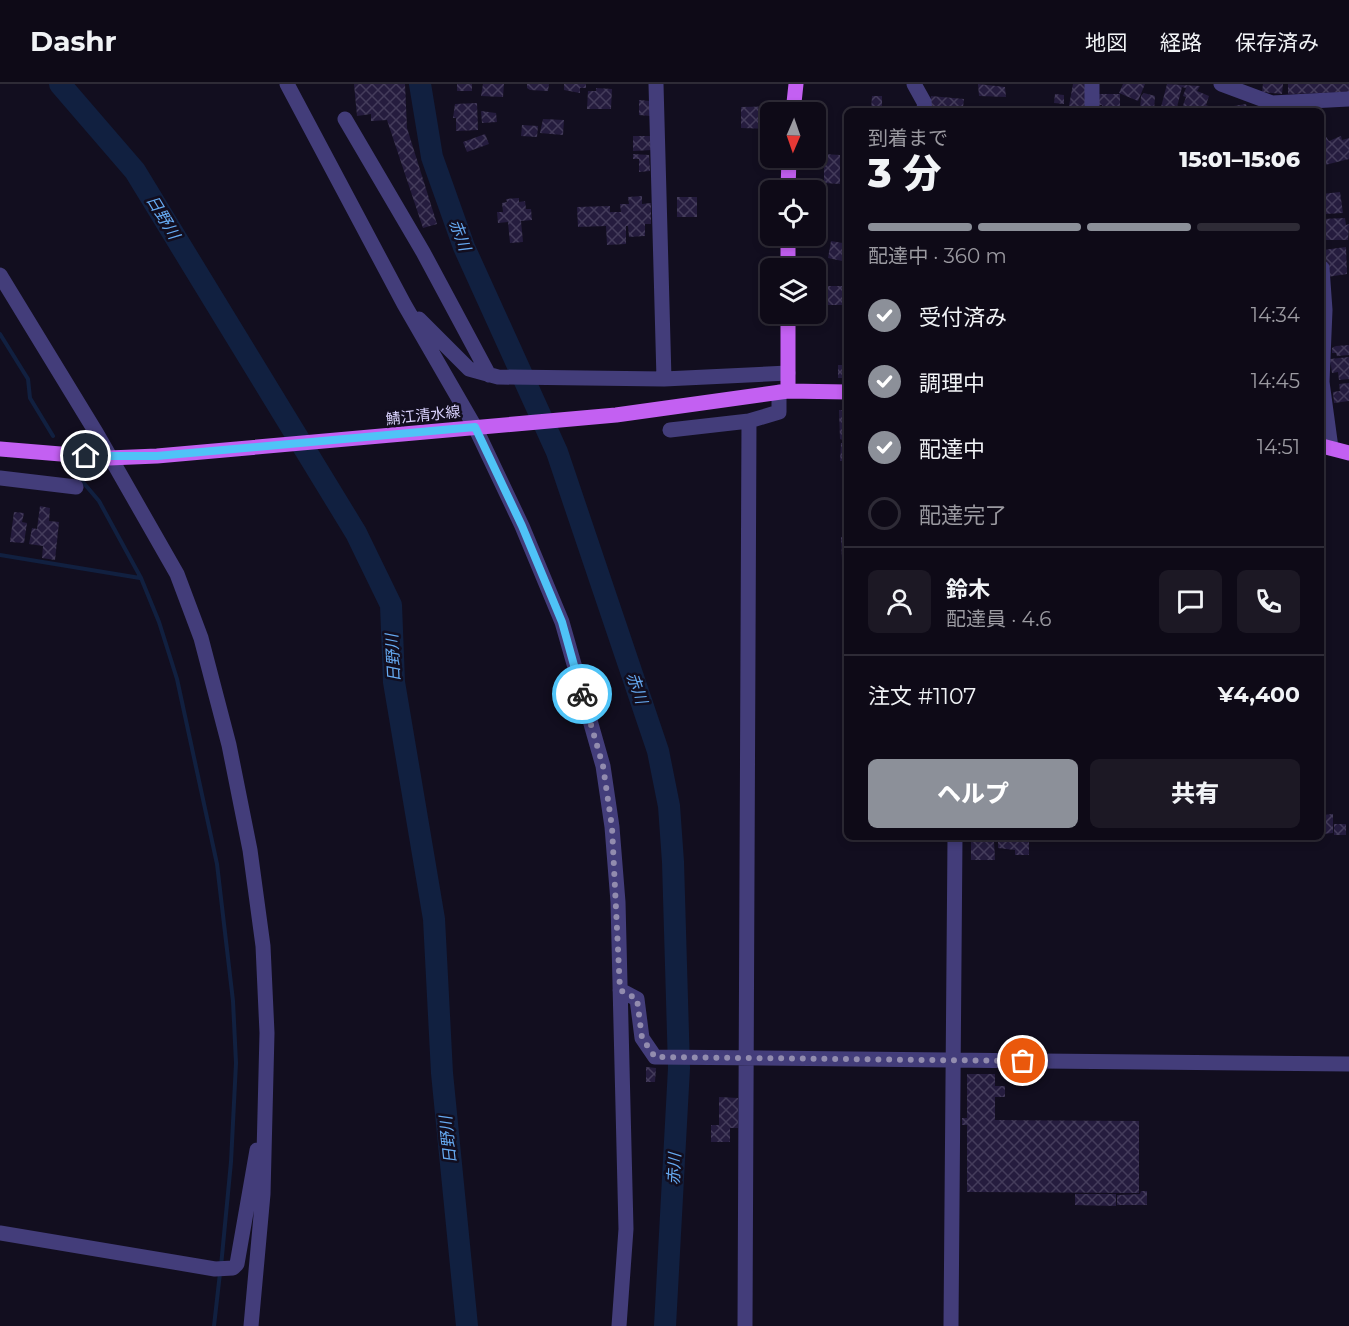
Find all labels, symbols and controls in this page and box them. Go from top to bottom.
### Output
text: Dashr [30,24,117,58]
text: 地図 [1085,30,1127,55]
text: 経路 [1160,30,1202,55]
text: 保存済み [1235,30,1319,55]
north arrow [760,102,826,168]
map controls [760,102,826,324]
text: 到着まで [868,126,948,150]
text: 15:01–15:06 [1179,146,1300,173]
text: 3 分 [868,149,942,197]
button: locate [760,180,826,246]
water label: 日野川 [142,192,185,244]
water label: 赤川 [445,217,475,255]
text: 配達中 · 360 m [868,244,1007,268]
button: layers [760,258,826,324]
icon: check [868,299,901,332]
text: 14:34 [1251,303,1300,327]
text: 受付済み [919,304,1007,331]
icon: check [868,365,901,398]
text: 14:45 [1251,369,1300,393]
text: 調理中 [919,370,985,397]
street label: 鯖江清水線 [385,402,461,428]
pin [60,430,111,481]
icon: check [868,431,901,464]
text: 14:51 [1257,435,1300,459]
text: 配達中 [919,436,985,463]
icon: home [69,439,102,472]
text: 配達完了 [919,502,1007,529]
button: person [868,570,931,633]
button: chat [1159,570,1222,633]
button: phone [1237,570,1300,633]
text: 鈴木 [946,576,990,603]
text: 配達員 · 4.6 [946,607,1051,631]
water label: 日野川 [382,632,404,682]
courier [552,664,612,724]
water label: 赤川 [623,670,652,708]
icon: bike [566,678,599,711]
text: ¥4,400 [1218,681,1300,708]
text: 注文 #1107 [868,683,976,710]
button: ヘルプ [868,759,1078,828]
button: 共有 [1090,759,1300,828]
pin [997,1035,1048,1086]
icon: bag [1006,1044,1039,1077]
water label: 日野川 [436,1113,460,1165]
water label: 赤川 [664,1151,684,1185]

